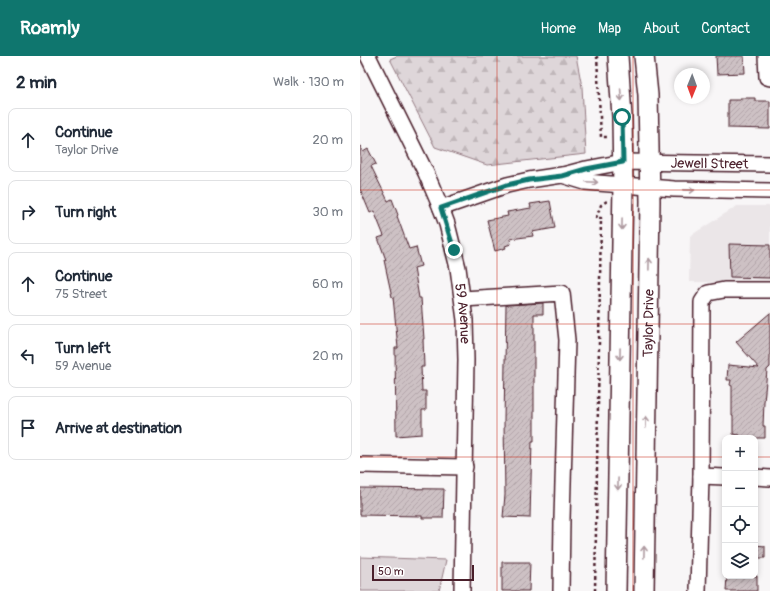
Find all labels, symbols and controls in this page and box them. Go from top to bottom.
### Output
text: Roamly [20,16,80,40]
text: Home [541,20,576,37]
text: Map [598,20,621,37]
text: About [643,20,679,37]
text: Contact [701,20,750,37]
north arrow [674,68,710,104]
text: 2 min [16,72,57,93]
text: Walk · 130 m [273,74,344,90]
one-way arrow [617,88,625,101]
route start [613,108,631,126]
text: Continue [55,123,113,142]
icon: ahead [17,129,39,151]
text: 20 m [312,132,343,148]
text: Taylor Drive [55,142,118,158]
street label: Jewell Street [671,155,749,173]
one-way arrow [585,178,598,185]
one-way arrow [682,186,695,194]
icon: right [17,201,39,223]
text: Turn right [55,203,116,222]
text: 30 m [313,204,343,220]
one-way arrow [618,217,626,230]
route end [445,241,463,259]
one-way arrow [645,258,653,271]
text: Continue [55,267,113,286]
icon: ahead [17,273,39,295]
text: 60 m [312,276,343,292]
street label: 59 Avenue [451,282,474,344]
text: 75 Street [55,286,107,302]
street label: Taylor Drive [640,289,658,357]
text: Turn left [55,339,111,358]
icon: left [17,345,39,367]
one-way arrow [616,347,624,360]
text: 20 m [312,348,343,364]
text: 59 Avenue [55,358,112,374]
one-way arrow [643,416,650,429]
icon: arrive [17,417,39,439]
text: Arrive at destination [55,419,182,438]
map controls [722,435,758,579]
button: + [722,435,758,471]
button: − [722,471,758,507]
one-way arrow [614,477,621,490]
button: locate [722,507,758,543]
button: layers [722,543,758,579]
one-way arrow [640,546,648,559]
scale bar [372,563,474,582]
text: 50 m [378,565,404,578]

